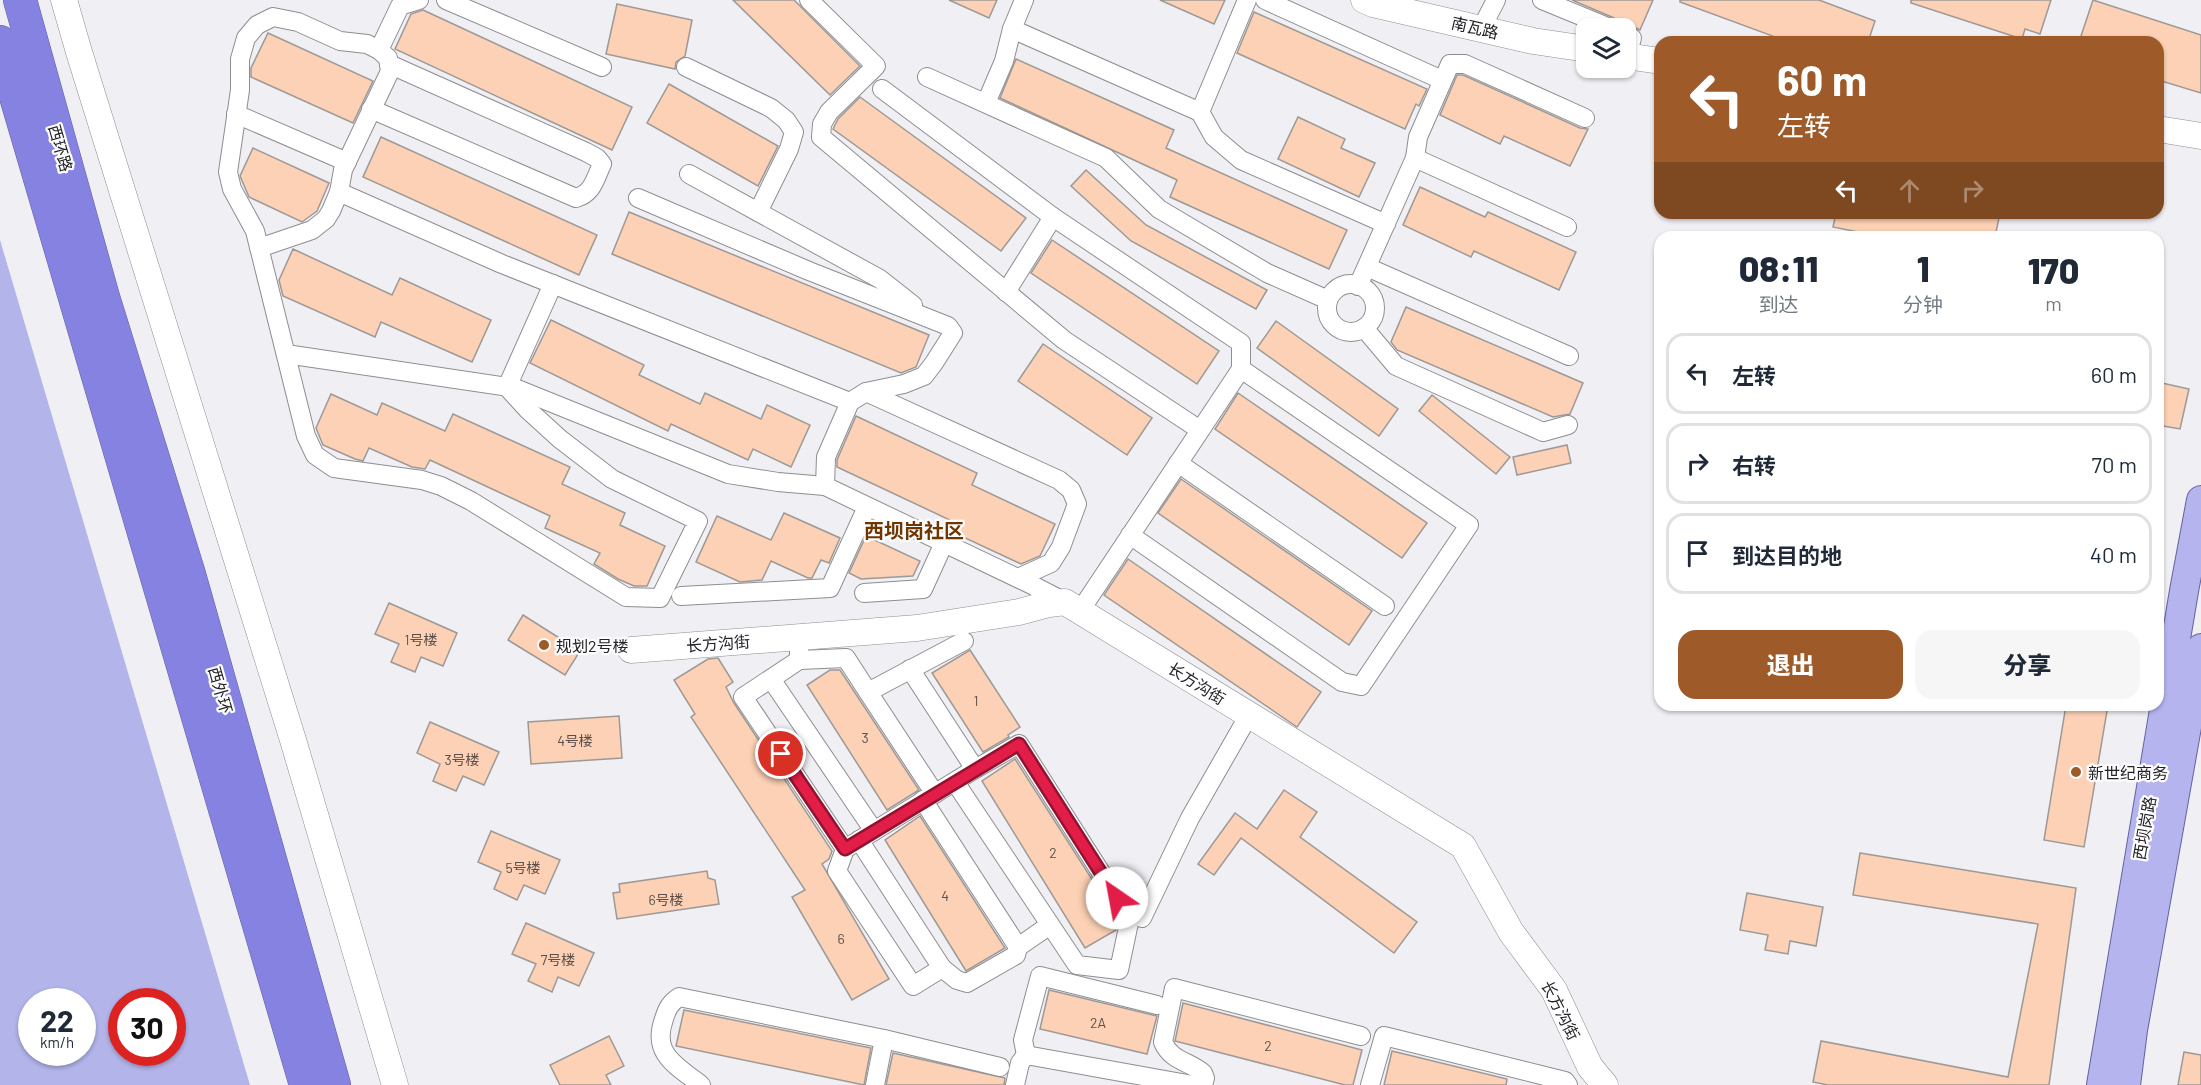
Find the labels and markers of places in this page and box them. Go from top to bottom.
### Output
place label: 规划2号楼 [556,636,629,655]
marker: 规划2号楼 [537,638,551,652]
pin [755,728,806,779]
place label: 新世纪商务 [2088,763,2168,782]
marker: 新世纪商务 [2069,765,2083,779]

